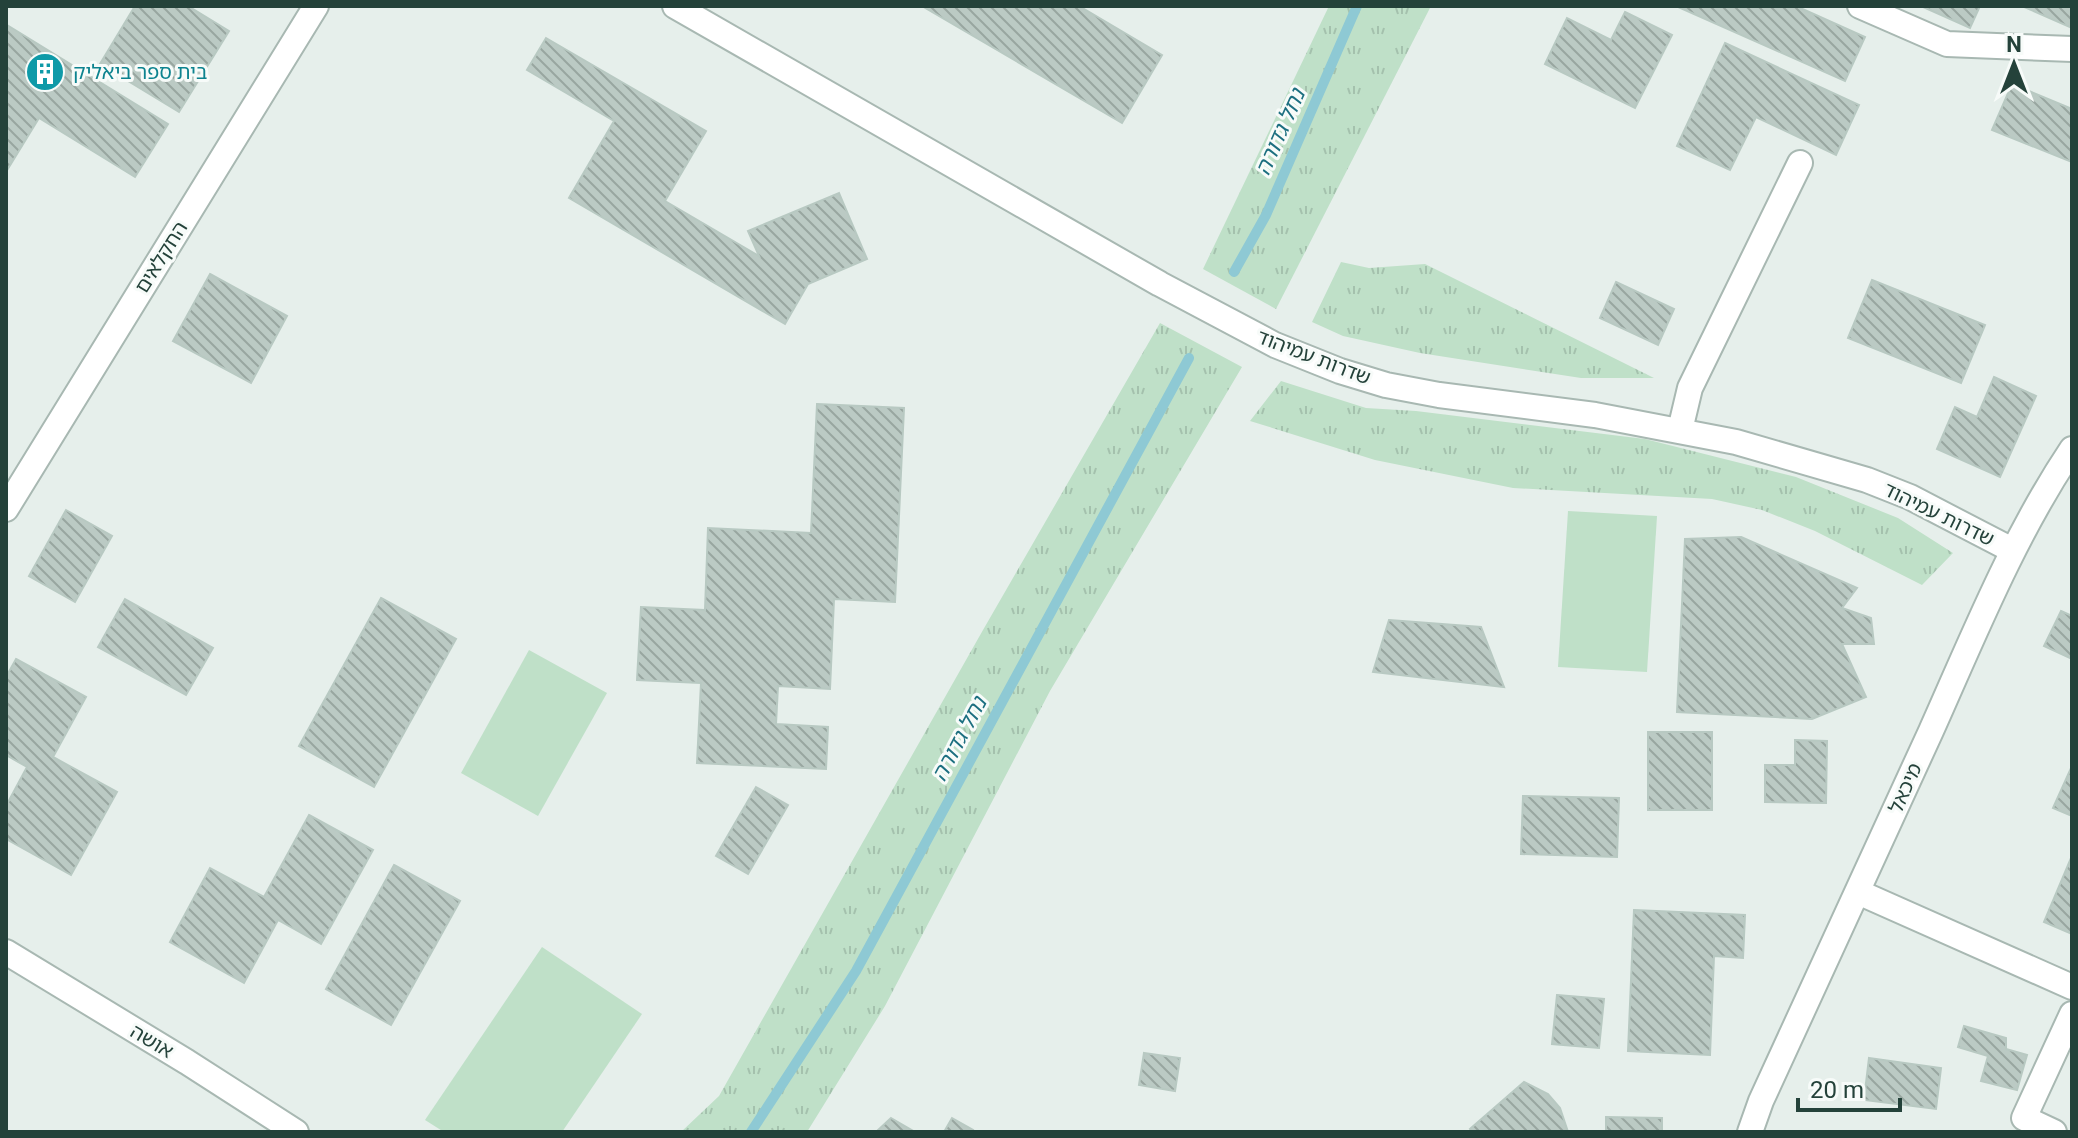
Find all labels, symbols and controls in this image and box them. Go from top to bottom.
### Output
north arrow [1974,24,2054,104]
text: N [2006,32,2022,57]
building icon: בית ספר ביאליק [24,51,66,93]
place label: בית ספר ביאליק [73,60,207,84]
water label: נחל גדורה [1250,84,1311,179]
street label: החקלאים [130,217,192,297]
street label: שדרות עמיהוד [1254,324,1374,390]
street label: שדרות עמיהוד [1880,477,1998,551]
water label: נחל גדורה [926,691,992,785]
street label: מיכאל [1883,759,1927,817]
street label: אושה [126,1019,178,1063]
scale bar [1798,1062,1900,1112]
text: 20 m [1810,1076,1864,1104]

